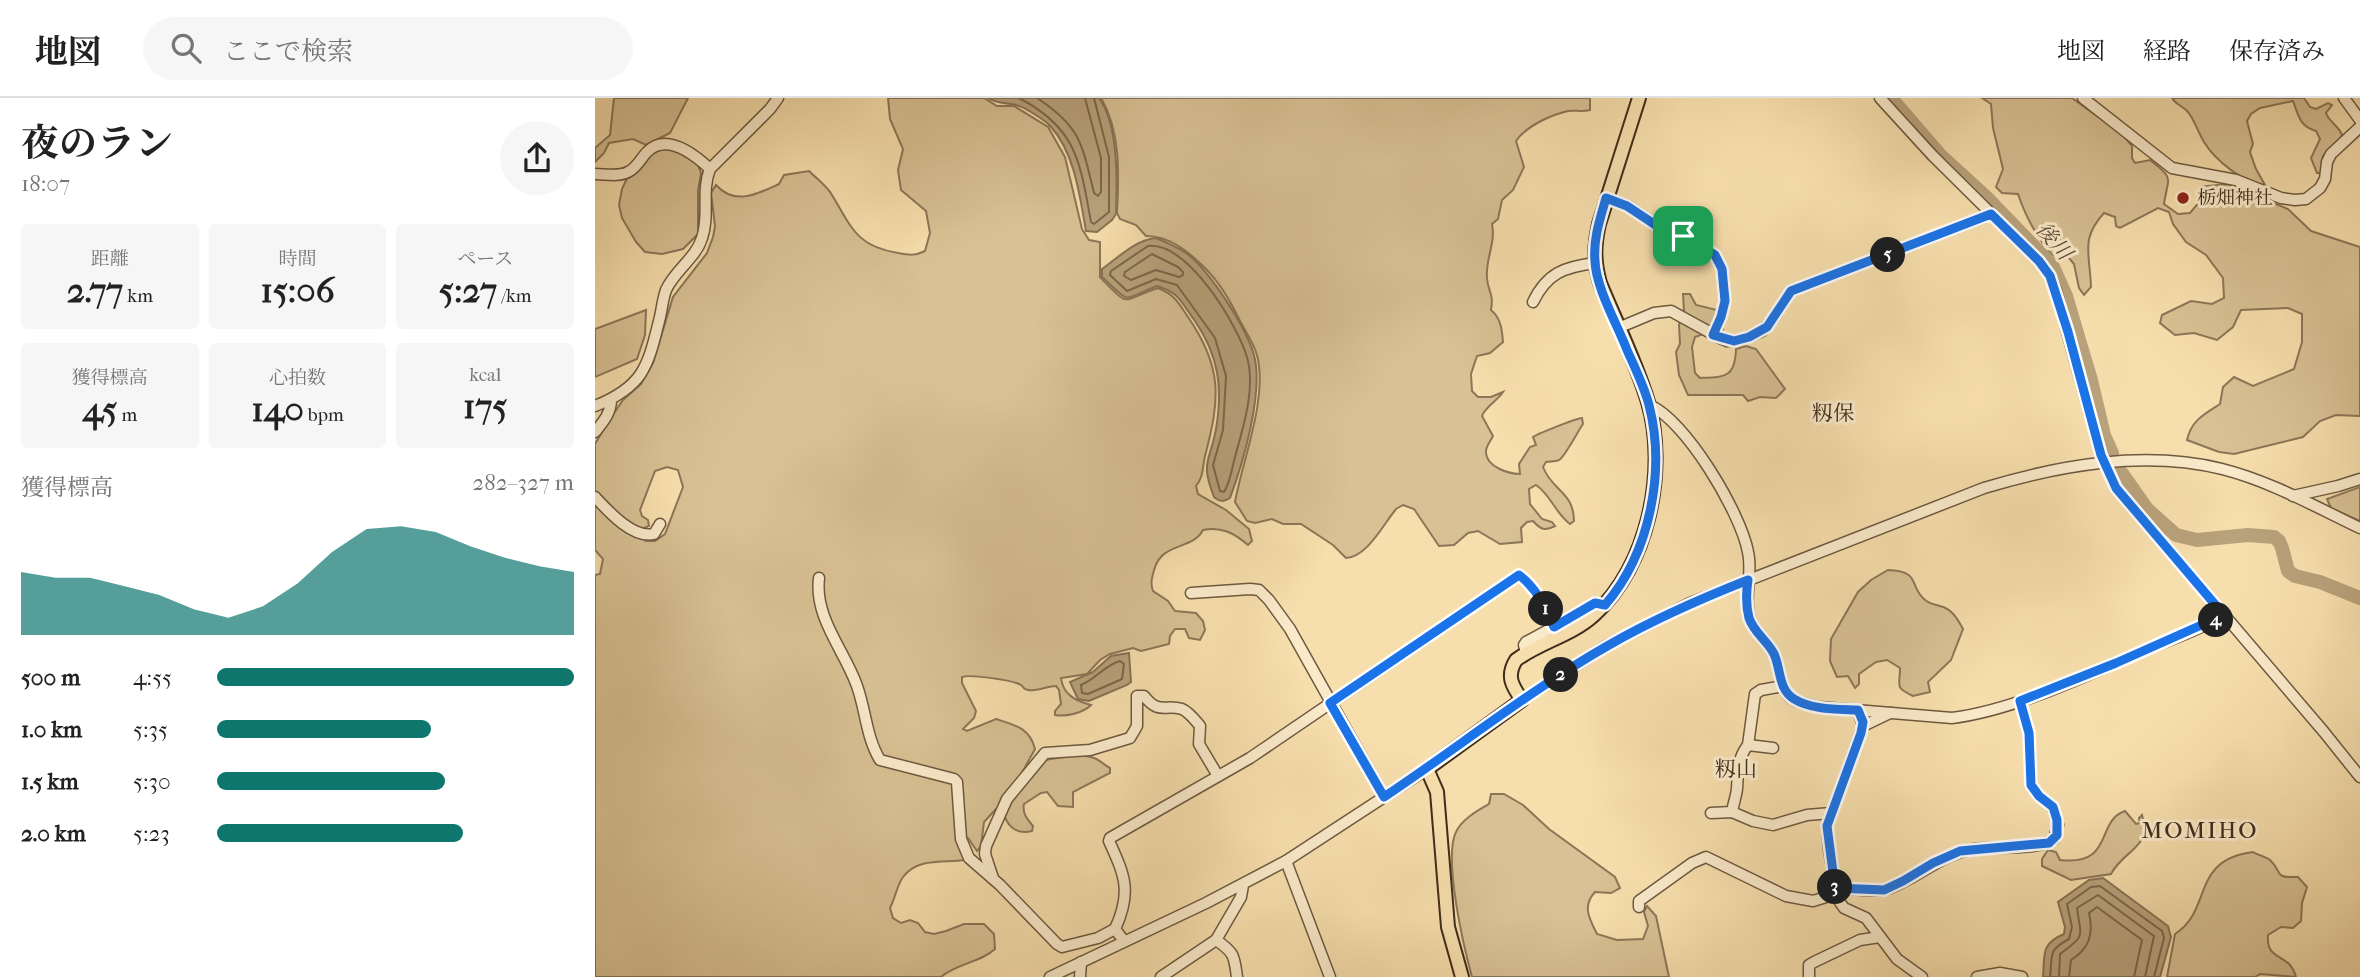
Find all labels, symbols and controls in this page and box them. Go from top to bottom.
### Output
search box [143,17,633,80]
icon: search [167,29,205,67]
text: 地図 [35,33,101,72]
text: ここで検索 [223,36,353,67]
text: 地図 [2057,37,2105,65]
text: 経路 [2143,37,2191,65]
text: 保存済み [2229,37,2325,65]
text: 夜のラン [21,121,173,166]
button: share [500,121,574,195]
text: 18:07 [21,170,70,197]
place label: 栃畑神社 [2197,187,2273,209]
marker: 栃畑神社 [2175,190,2191,206]
pin [1653,206,1713,266]
icon: arrive [1664,217,1702,255]
water label: 後川 [2031,217,2078,266]
pin: 5 [1871,238,1905,272]
text: 5 [1883,243,1892,265]
text: 距離 [91,248,129,270]
text: 時間 [278,248,317,270]
text: ペース [457,248,513,270]
text: 2.77 [67,270,123,311]
text: 15:06 [260,270,335,311]
text: 5:27 [439,270,497,311]
text: km [123,285,153,307]
text: /km [497,285,532,307]
text: kcal [469,364,501,386]
text: 獲得標高 [72,367,148,389]
text: 心拍数 [269,367,326,389]
text: 175 [463,386,507,427]
text: 45 [82,389,117,430]
text: 140 [251,389,304,430]
district label: 籾保 [1812,401,1854,425]
text: m [117,404,137,426]
text: bpm [304,404,344,426]
text: 282–327 m [472,469,574,496]
text: 獲得標高 [21,474,113,501]
pin: 1 [1529,592,1563,626]
text: 1 [1542,597,1549,619]
pin: 4 [2199,602,2233,638]
text: 4 [2210,608,2221,630]
pin: 2 [1543,658,1579,692]
text: 2 [1556,663,1565,685]
text: 500 m [21,664,80,691]
text: 4:55 [133,664,172,691]
text: 1.0 km [21,716,82,743]
text: 5:35 [133,716,168,743]
district label: 籾山 [1715,757,1757,781]
text: 1.5 km [21,768,79,795]
text: 5:30 [133,768,171,795]
district label: MOMIHO [2142,817,2258,844]
text: 2.0 km [21,820,86,847]
text: 5:23 [133,820,170,847]
pin: 3 [1817,870,1853,904]
text: 3 [1831,875,1838,897]

